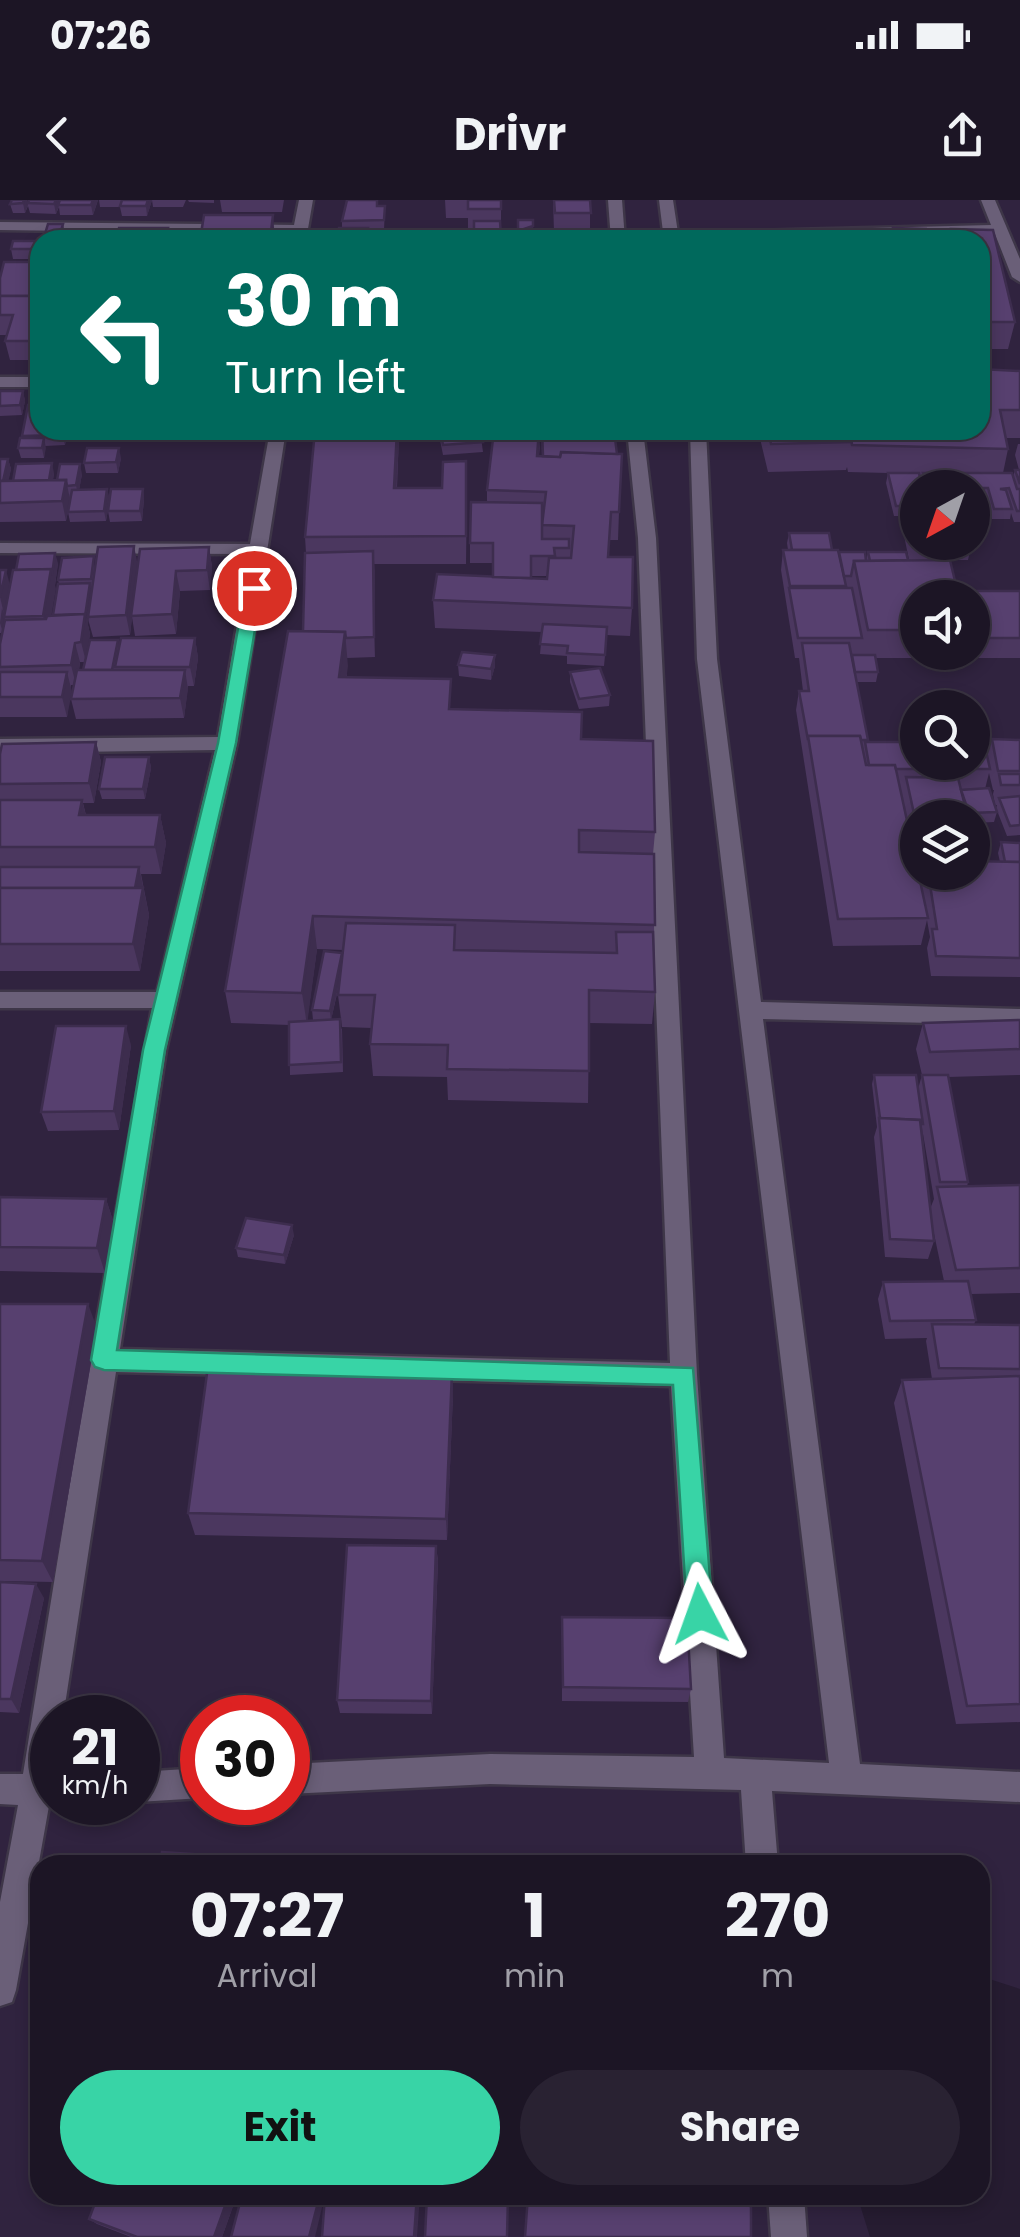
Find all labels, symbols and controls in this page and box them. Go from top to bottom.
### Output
text: 07:26 [50,9,152,62]
text: Drivr [454,103,566,166]
icon: back [30,108,85,163]
icon: share [935,108,990,163]
text: 30 m [225,252,402,351]
icon: left [60,270,190,400]
text: Turn left [225,346,406,409]
north arrow [900,470,990,560]
map controls [900,470,990,890]
pin [212,546,297,631]
icon: arrive [227,561,282,616]
button: sound [900,580,990,670]
button: search [900,690,990,780]
button: layers [900,800,990,890]
position arrow [648,1562,752,1666]
speed limit sign: 30 [180,1695,310,1825]
text: 21 [71,1712,119,1783]
text: km/h [62,1768,128,1803]
text: 07:27 [190,1874,344,1958]
text: 1 [523,1874,546,1958]
text: 270 [725,1874,830,1958]
text: Arrival [217,1953,317,1998]
text: min [504,1953,565,1998]
text: m [761,1953,794,1998]
button: Exit [60,2070,500,2185]
button: Share [520,2070,960,2185]

